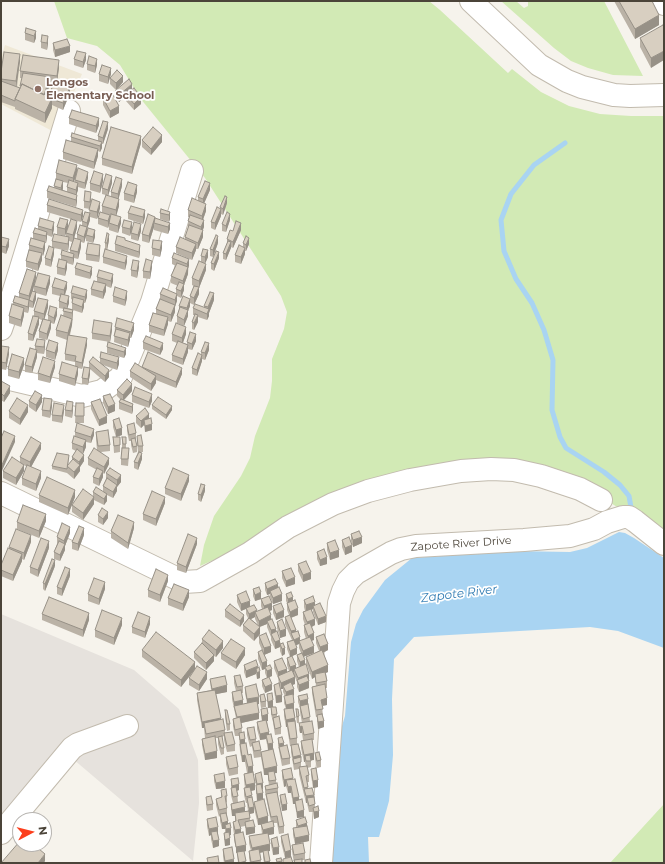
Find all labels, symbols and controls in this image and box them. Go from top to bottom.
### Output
place label: Longos Elementary School [46,76,154,102]
marker: Longos Elementary School [33,84,43,94]
street label: Zapote River Drive [410,534,512,554]
water label: Zapote River [420,582,498,606]
north arrow [12,812,52,852]
text: N [35,825,50,836]

